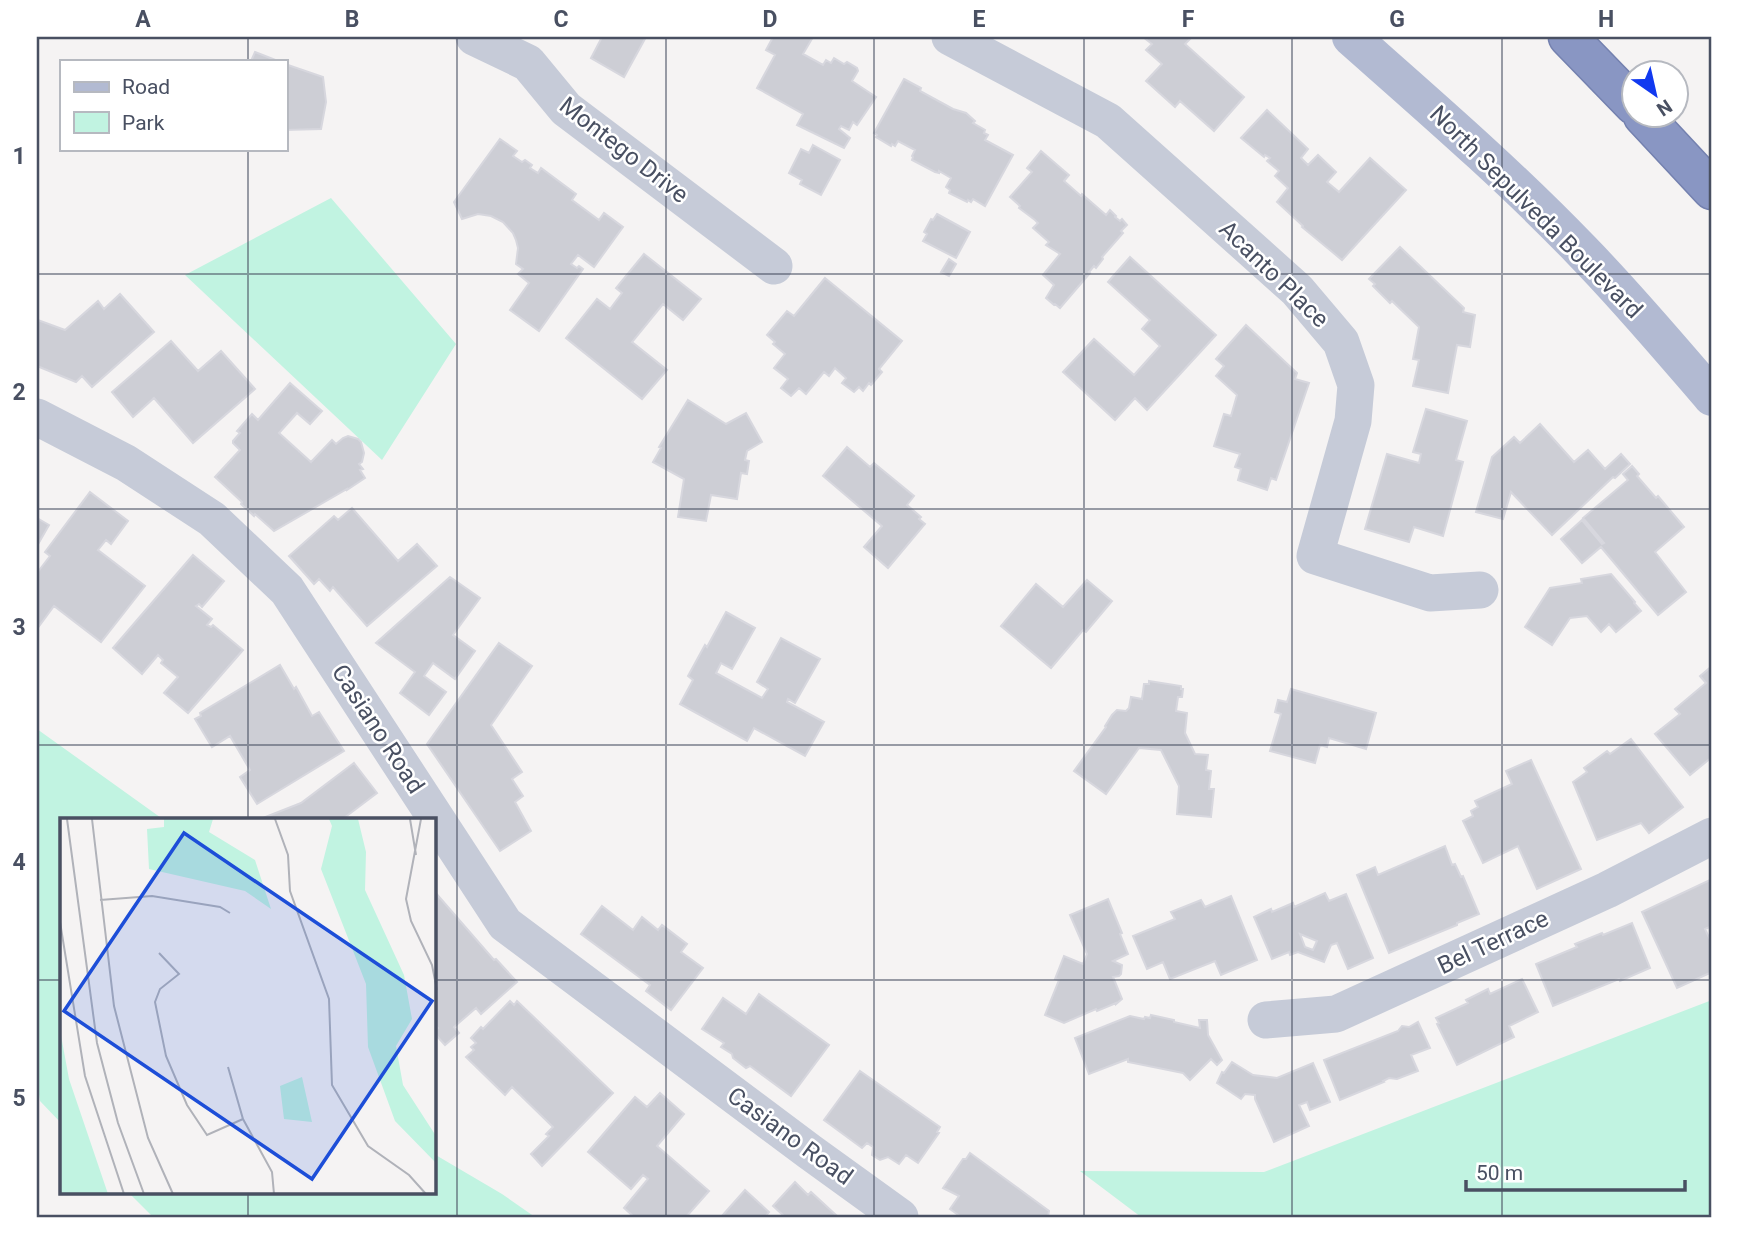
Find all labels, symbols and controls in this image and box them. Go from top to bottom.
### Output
text: A [135,6,151,33]
text: B [345,6,359,33]
text: C [553,6,569,33]
text: D [763,6,777,33]
text: E [973,6,986,33]
text: F [1182,6,1195,33]
text: G [1389,6,1405,33]
text: H [1598,6,1614,33]
legend [60,60,287,150]
north arrow [1620,60,1690,130]
text: Road [122,75,170,99]
street label: Montego Drive [554,91,694,209]
text: N [1652,94,1676,121]
street label: North Sepulveda Boulevard [1424,100,1648,324]
text: Park [122,111,165,135]
text: 1 [12,143,26,170]
street label: Acanto Place [1214,215,1334,333]
text: 2 [12,379,26,406]
text: 3 [12,614,26,641]
street label: Casiano Road [326,659,430,799]
inset map [60,818,436,1194]
text: 4 [12,849,26,876]
street label: Bel Terrace [1433,904,1553,980]
street label: Casiano Road [722,1081,858,1191]
text: 5 [12,1085,26,1112]
scale bar [1466,1149,1684,1193]
text: 50 m [1476,1161,1523,1185]

